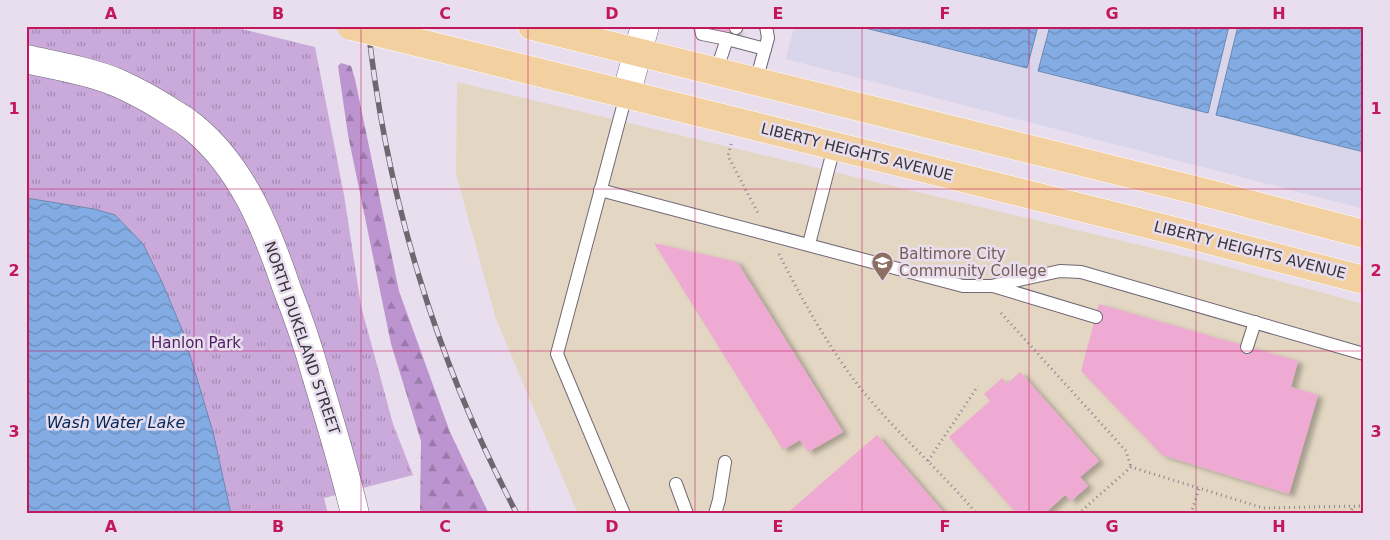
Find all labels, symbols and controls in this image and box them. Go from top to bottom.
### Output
text: A [105,4,118,23]
text: B [272,4,284,23]
text: C [439,4,451,23]
text: D [605,4,619,23]
text: E [773,4,783,23]
text: F [940,4,950,23]
text: G [1105,4,1119,23]
text: H [1272,4,1286,23]
text: 1 [8,99,20,118]
text: 1 [1370,99,1382,118]
street label: LIBERTY HEIGHTS AVENUE [759,119,955,185]
street label: LIBERTY HEIGHTS AVENUE [1152,217,1348,283]
street label: NORTH DUKELAND STREET [260,239,344,438]
place label: Baltimore City Community College [899,245,1047,280]
school or university icon: Baltimore City Community College [871,251,895,282]
text: 2 [8,261,20,280]
text: 2 [1370,261,1382,280]
park label: Hanlon Park [151,334,241,352]
water label: Wash Water Lake [47,413,185,432]
text: 3 [8,422,20,441]
text: 3 [1370,422,1382,441]
text: A [105,517,118,536]
text: B [272,517,284,536]
text: C [439,517,451,536]
text: D [605,517,619,536]
text: E [773,517,783,536]
text: F [940,517,950,536]
text: G [1105,517,1119,536]
text: H [1272,517,1286,536]

